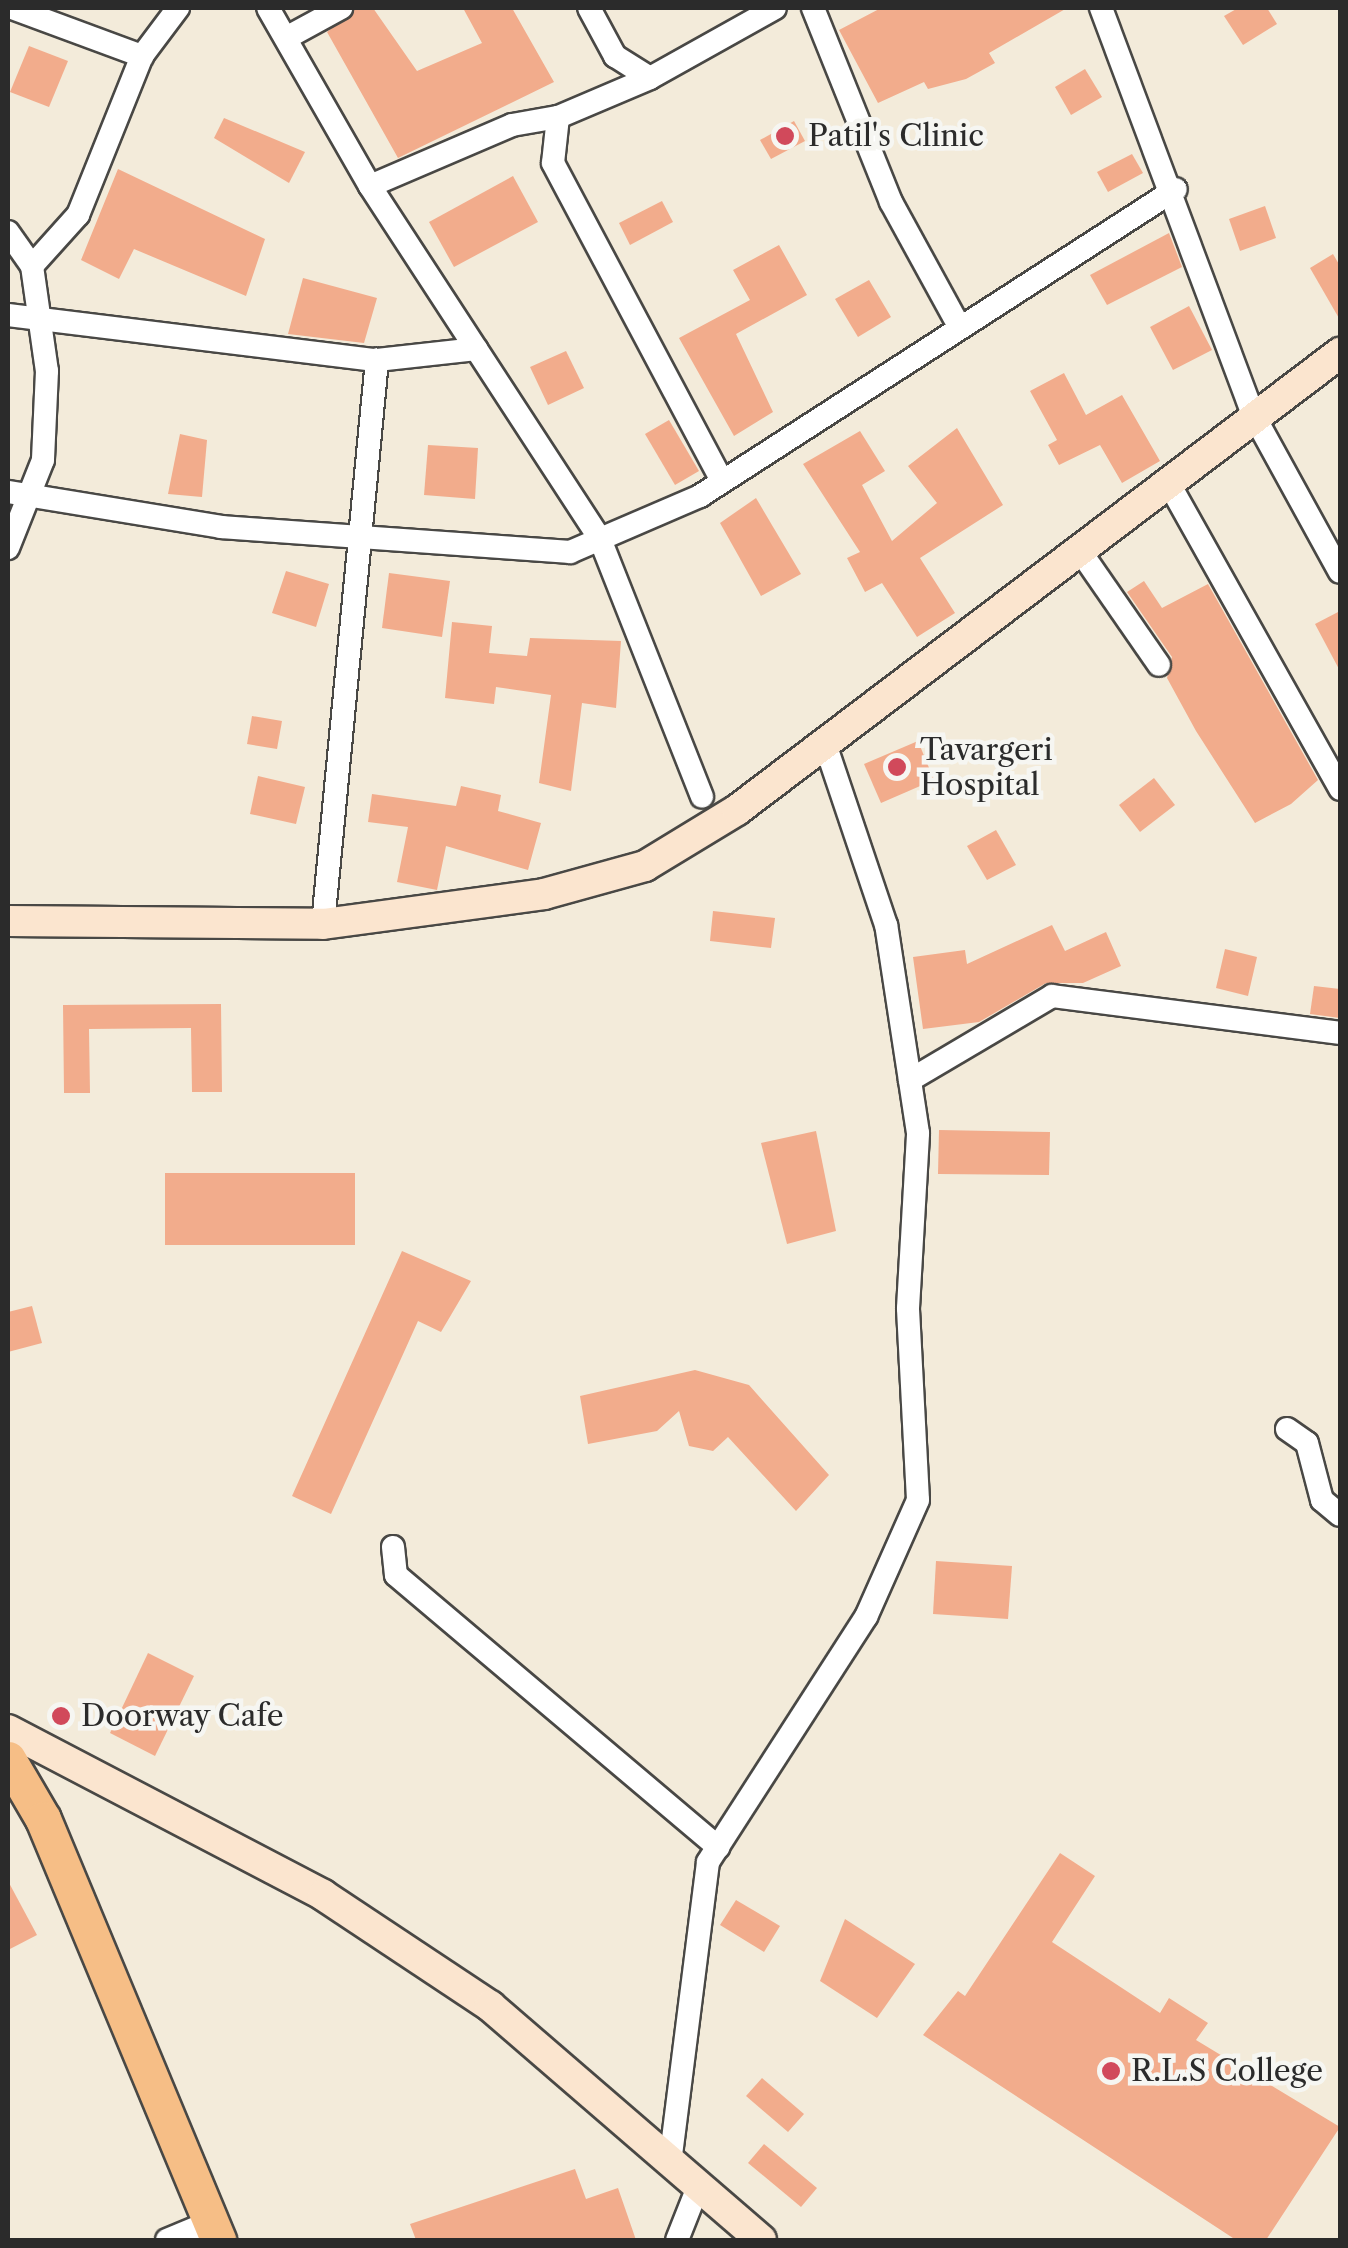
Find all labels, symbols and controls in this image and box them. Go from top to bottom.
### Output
place label: Patil's Clinic [808,118,984,154]
marker: Patil's Clinic [772,123,798,149]
place label: Tavargeri Hospital [920,732,1053,802]
marker: Tavargeri Hospital [884,754,910,780]
place label: Doorway Cafe [81,1698,285,1734]
marker: Doorway Cafe [50,1705,72,1727]
place label: R.L.S College [1131,2053,1323,2089]
marker: R.L.S College [1100,2060,1122,2082]

